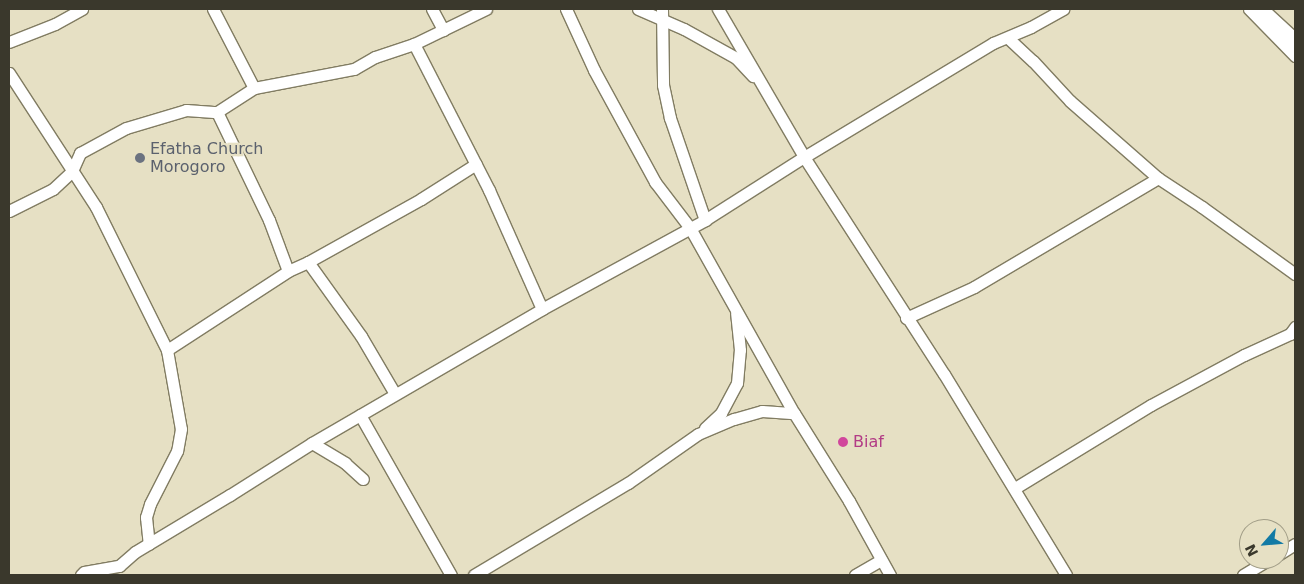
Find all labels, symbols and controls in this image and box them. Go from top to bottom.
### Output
place label: Efatha Church Morogoro [150,139,263,177]
marker: Efatha Church Morogoro [134,152,146,164]
place label: Biaf [853,432,884,452]
marker: Biaf [837,436,849,448]
north arrow [1239,519,1289,569]
text: N [1242,542,1261,559]

